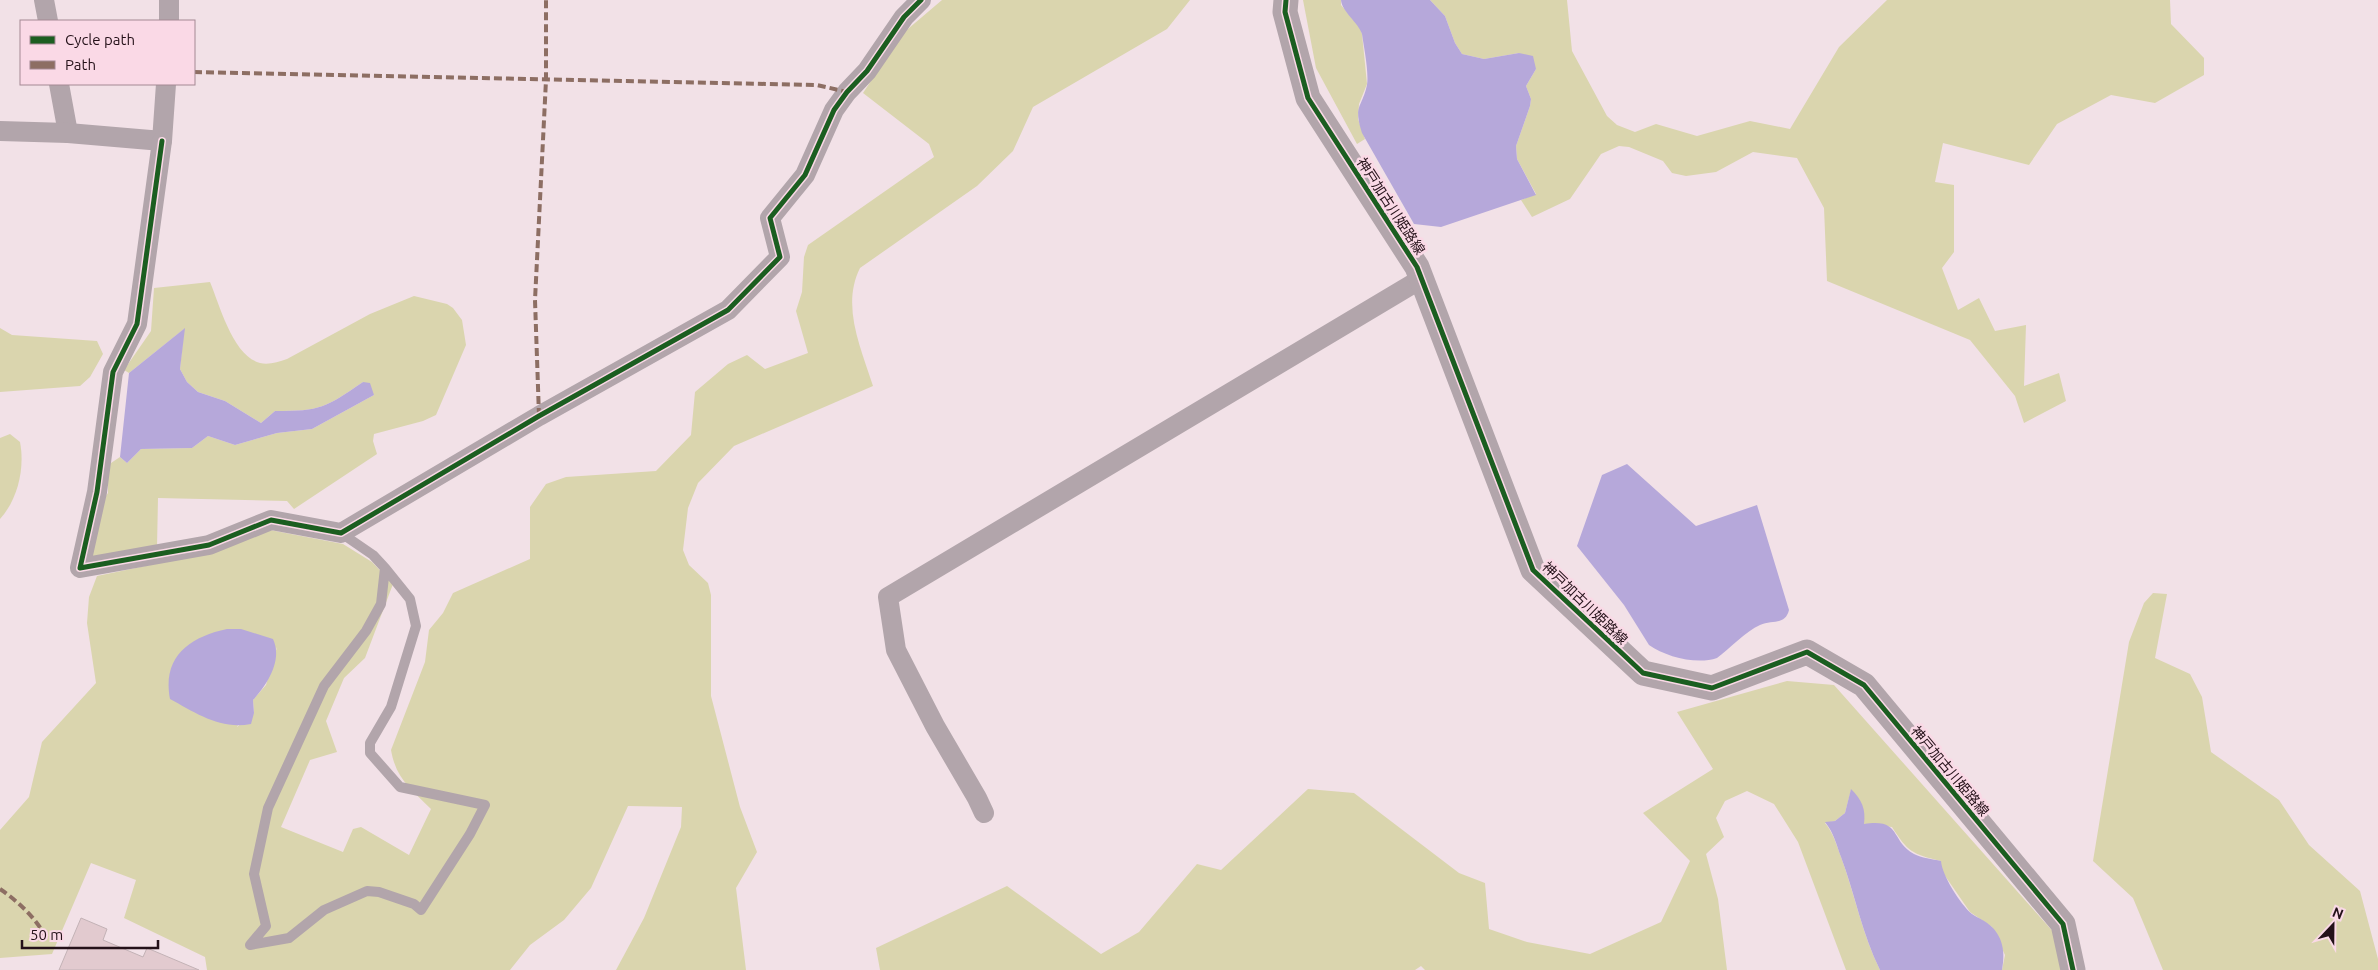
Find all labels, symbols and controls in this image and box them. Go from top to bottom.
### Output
legend [20,20,195,85]
text: Cycle path [65,31,135,48]
text: Path [65,56,96,73]
street label: 神戸加古川姫路線 [1354,155,1428,257]
street label: 神戸加古川姫路線 [1539,558,1631,648]
street label: 神戸加古川姫路線 [1908,723,1992,819]
north arrow [2308,900,2358,950]
text: N [2330,904,2346,922]
scale bar [22,918,159,950]
text: 50 m [30,926,63,943]

